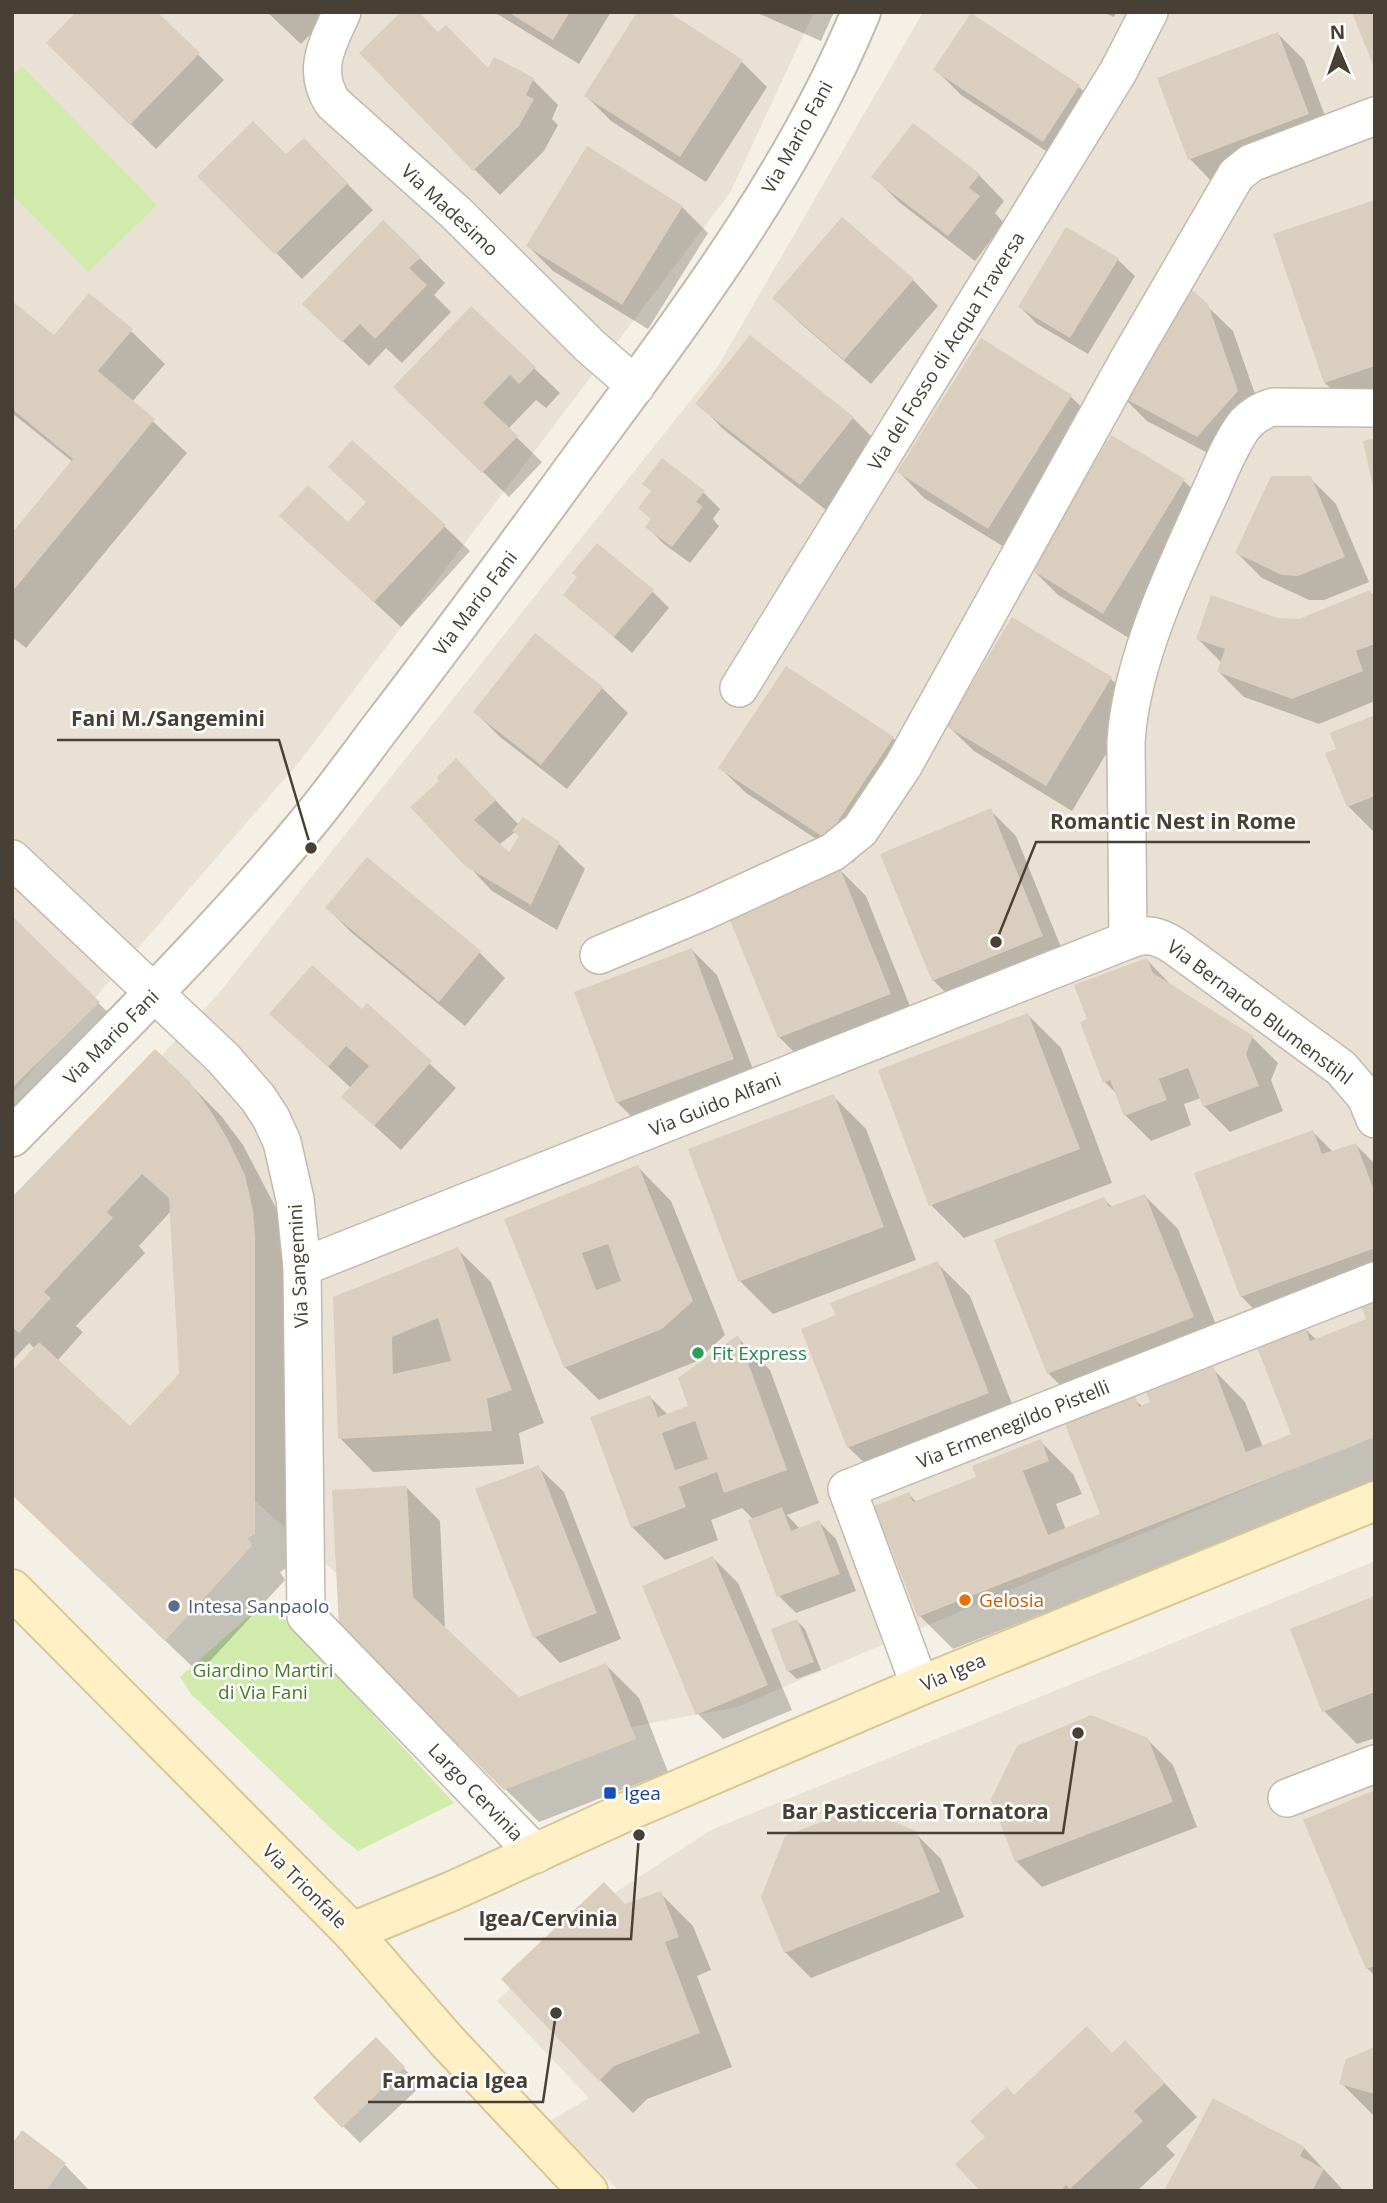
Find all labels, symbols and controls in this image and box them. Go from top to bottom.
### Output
north arrow [1303,14,1373,84]
text: N [1329,19,1346,45]
street label: Via Mario Fani [755,76,839,198]
street label: Via Madesimo [396,158,504,262]
street label: Via del Fosso di Acqua Traversa [862,227,1030,475]
street label: Via Mario Fani [427,545,523,661]
callout: Fani M./Sangemini [57,698,279,740]
text: Fani M./Sangemini [71,704,265,732]
callout: Romantic Nest in Rome [1036,800,1310,842]
text: Romantic Nest in Rome [1050,807,1296,835]
street label: Via Bernardo Blumenstihl [1162,934,1358,1090]
street label: Via Mario Fani [58,984,164,1090]
street label: Via Guido Alfani [645,1066,785,1142]
street label: Via Sangemini [282,1203,314,1329]
place label: Fit Express [712,1340,807,1366]
marker: Fit Express [690,1345,706,1361]
street label: Via Ermenegildo Pistelli [913,1373,1113,1475]
place label: Gelosia [979,1587,1044,1613]
marker: Gelosia [957,1592,973,1608]
place label: Intesa Sanpaolo [188,1593,329,1619]
marker: Intesa Sanpaolo [166,1598,182,1614]
street label: Via Igea [916,1647,990,1697]
park label: Giardino Martiri di Via Fani [193,1657,333,1705]
street label: Largo Cervinia [423,1737,529,1847]
place label: Igea [624,1780,661,1806]
marker: Igea [602,1785,618,1801]
callout: Bar Pasticceria Tornatora [767,1791,1063,1833]
text: Bar Pasticceria Tornatora [781,1797,1049,1825]
street label: Via Trionfale [257,1838,353,1934]
callout: Igea/Cervinia [464,1897,631,1939]
text: Igea/Cervinia [478,1904,618,1932]
callout: Farmacia Igea [368,2060,543,2102]
text: Farmacia Igea [382,2066,528,2094]

